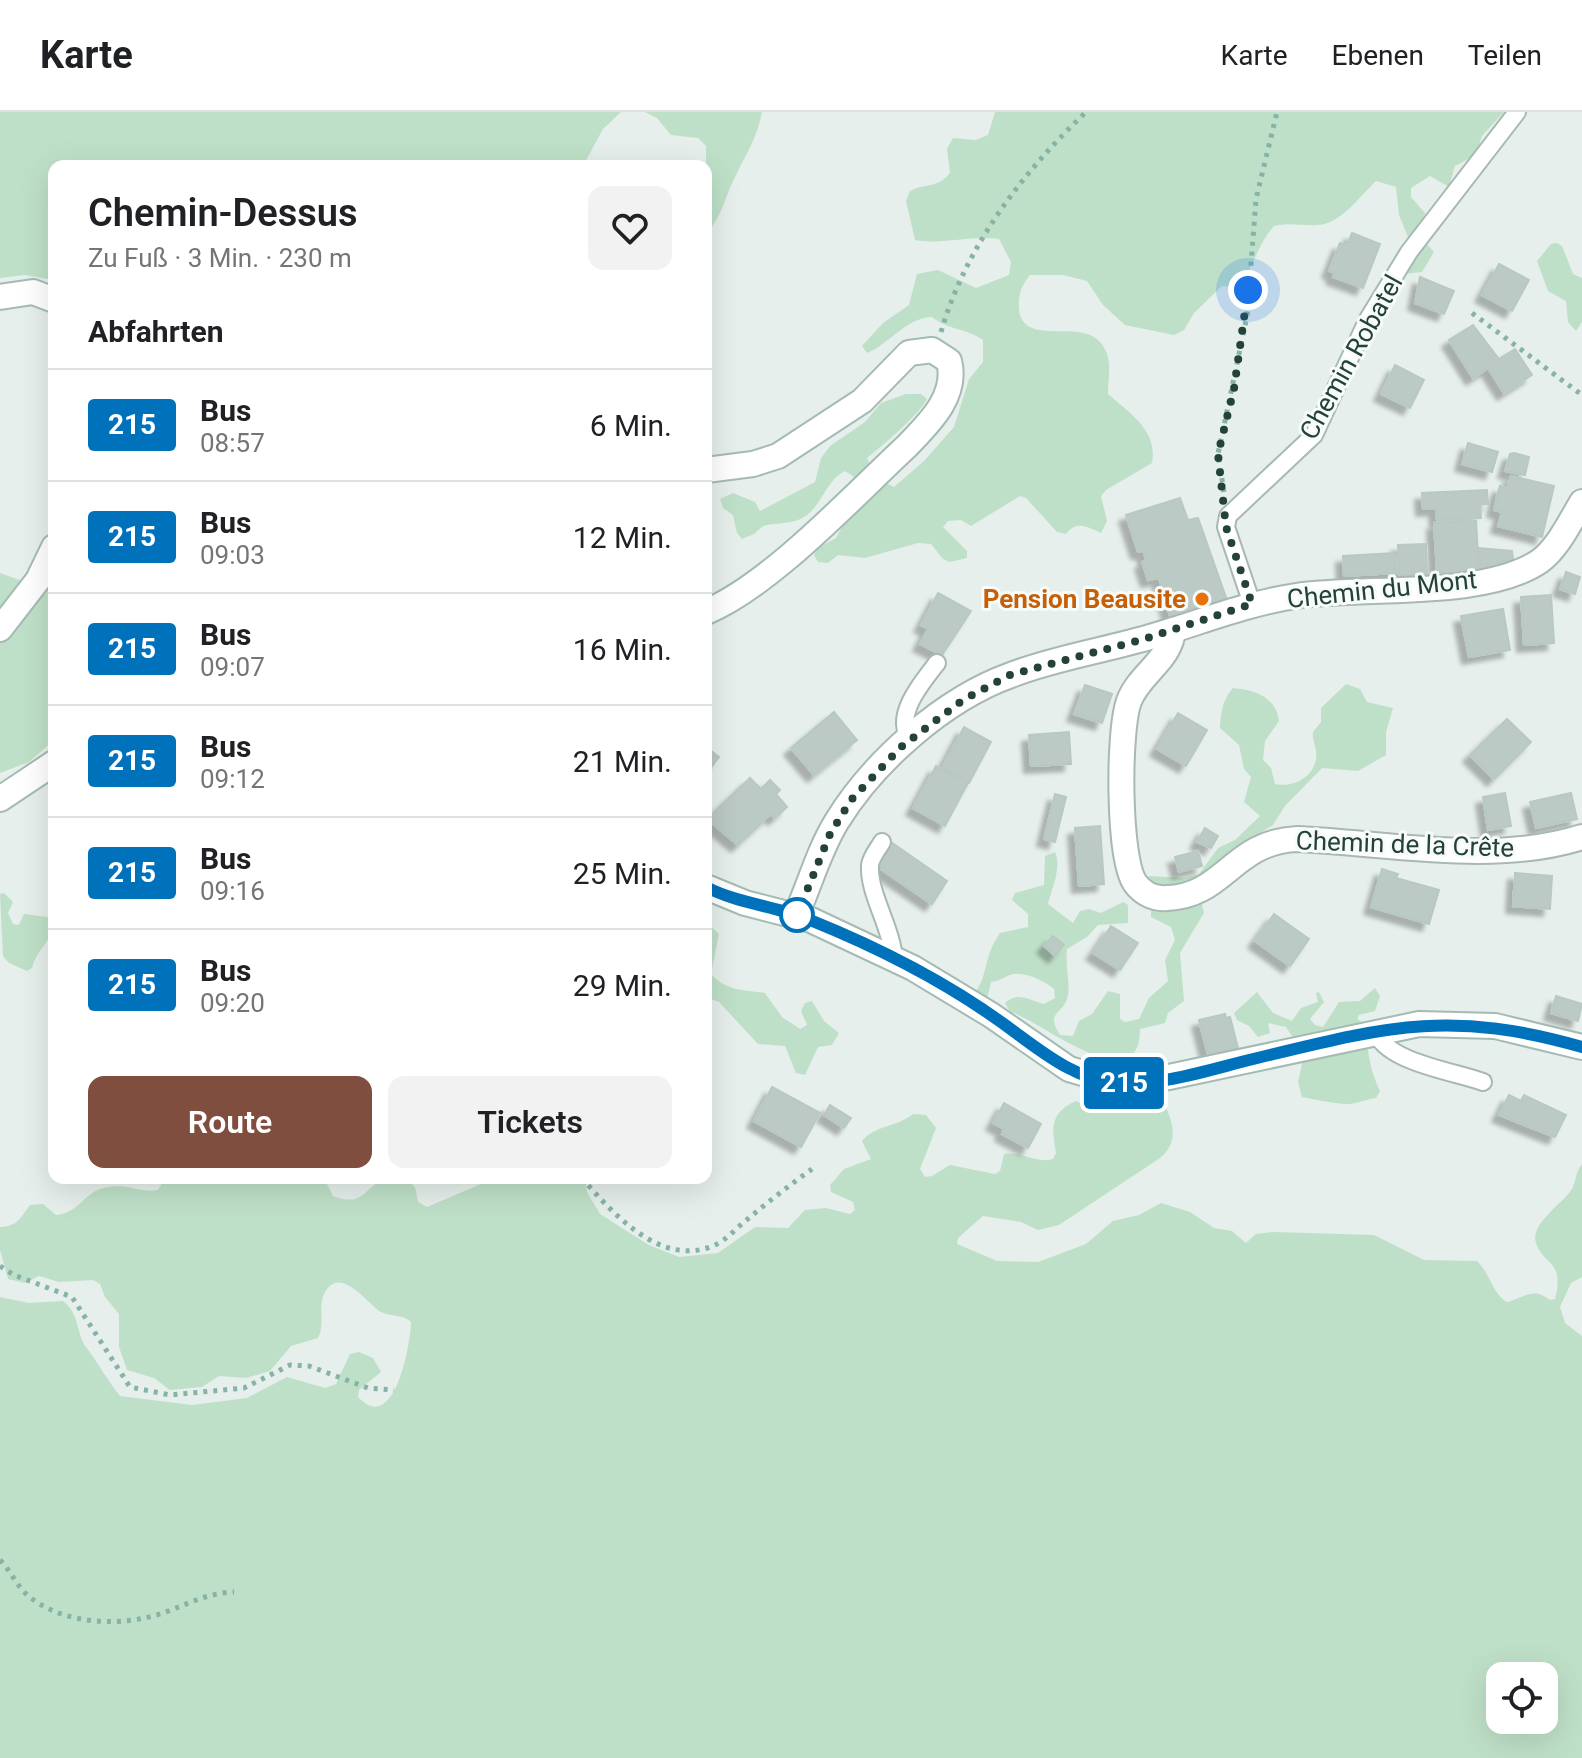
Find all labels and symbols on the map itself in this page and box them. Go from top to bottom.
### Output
your location [1228,270,1268,310]
street label: Chemin Robatel [1293,270,1409,444]
street label: Chemin du Mont [1286,564,1478,614]
place label: Pension Beausite [983,584,1186,614]
marker: Pension Beausite [1193,590,1211,608]
street label: Chemin de la Crête [1295,825,1515,863]
unlabelled marker [780,898,814,932]
line badge: 215 [1078,1057,1170,1109]

